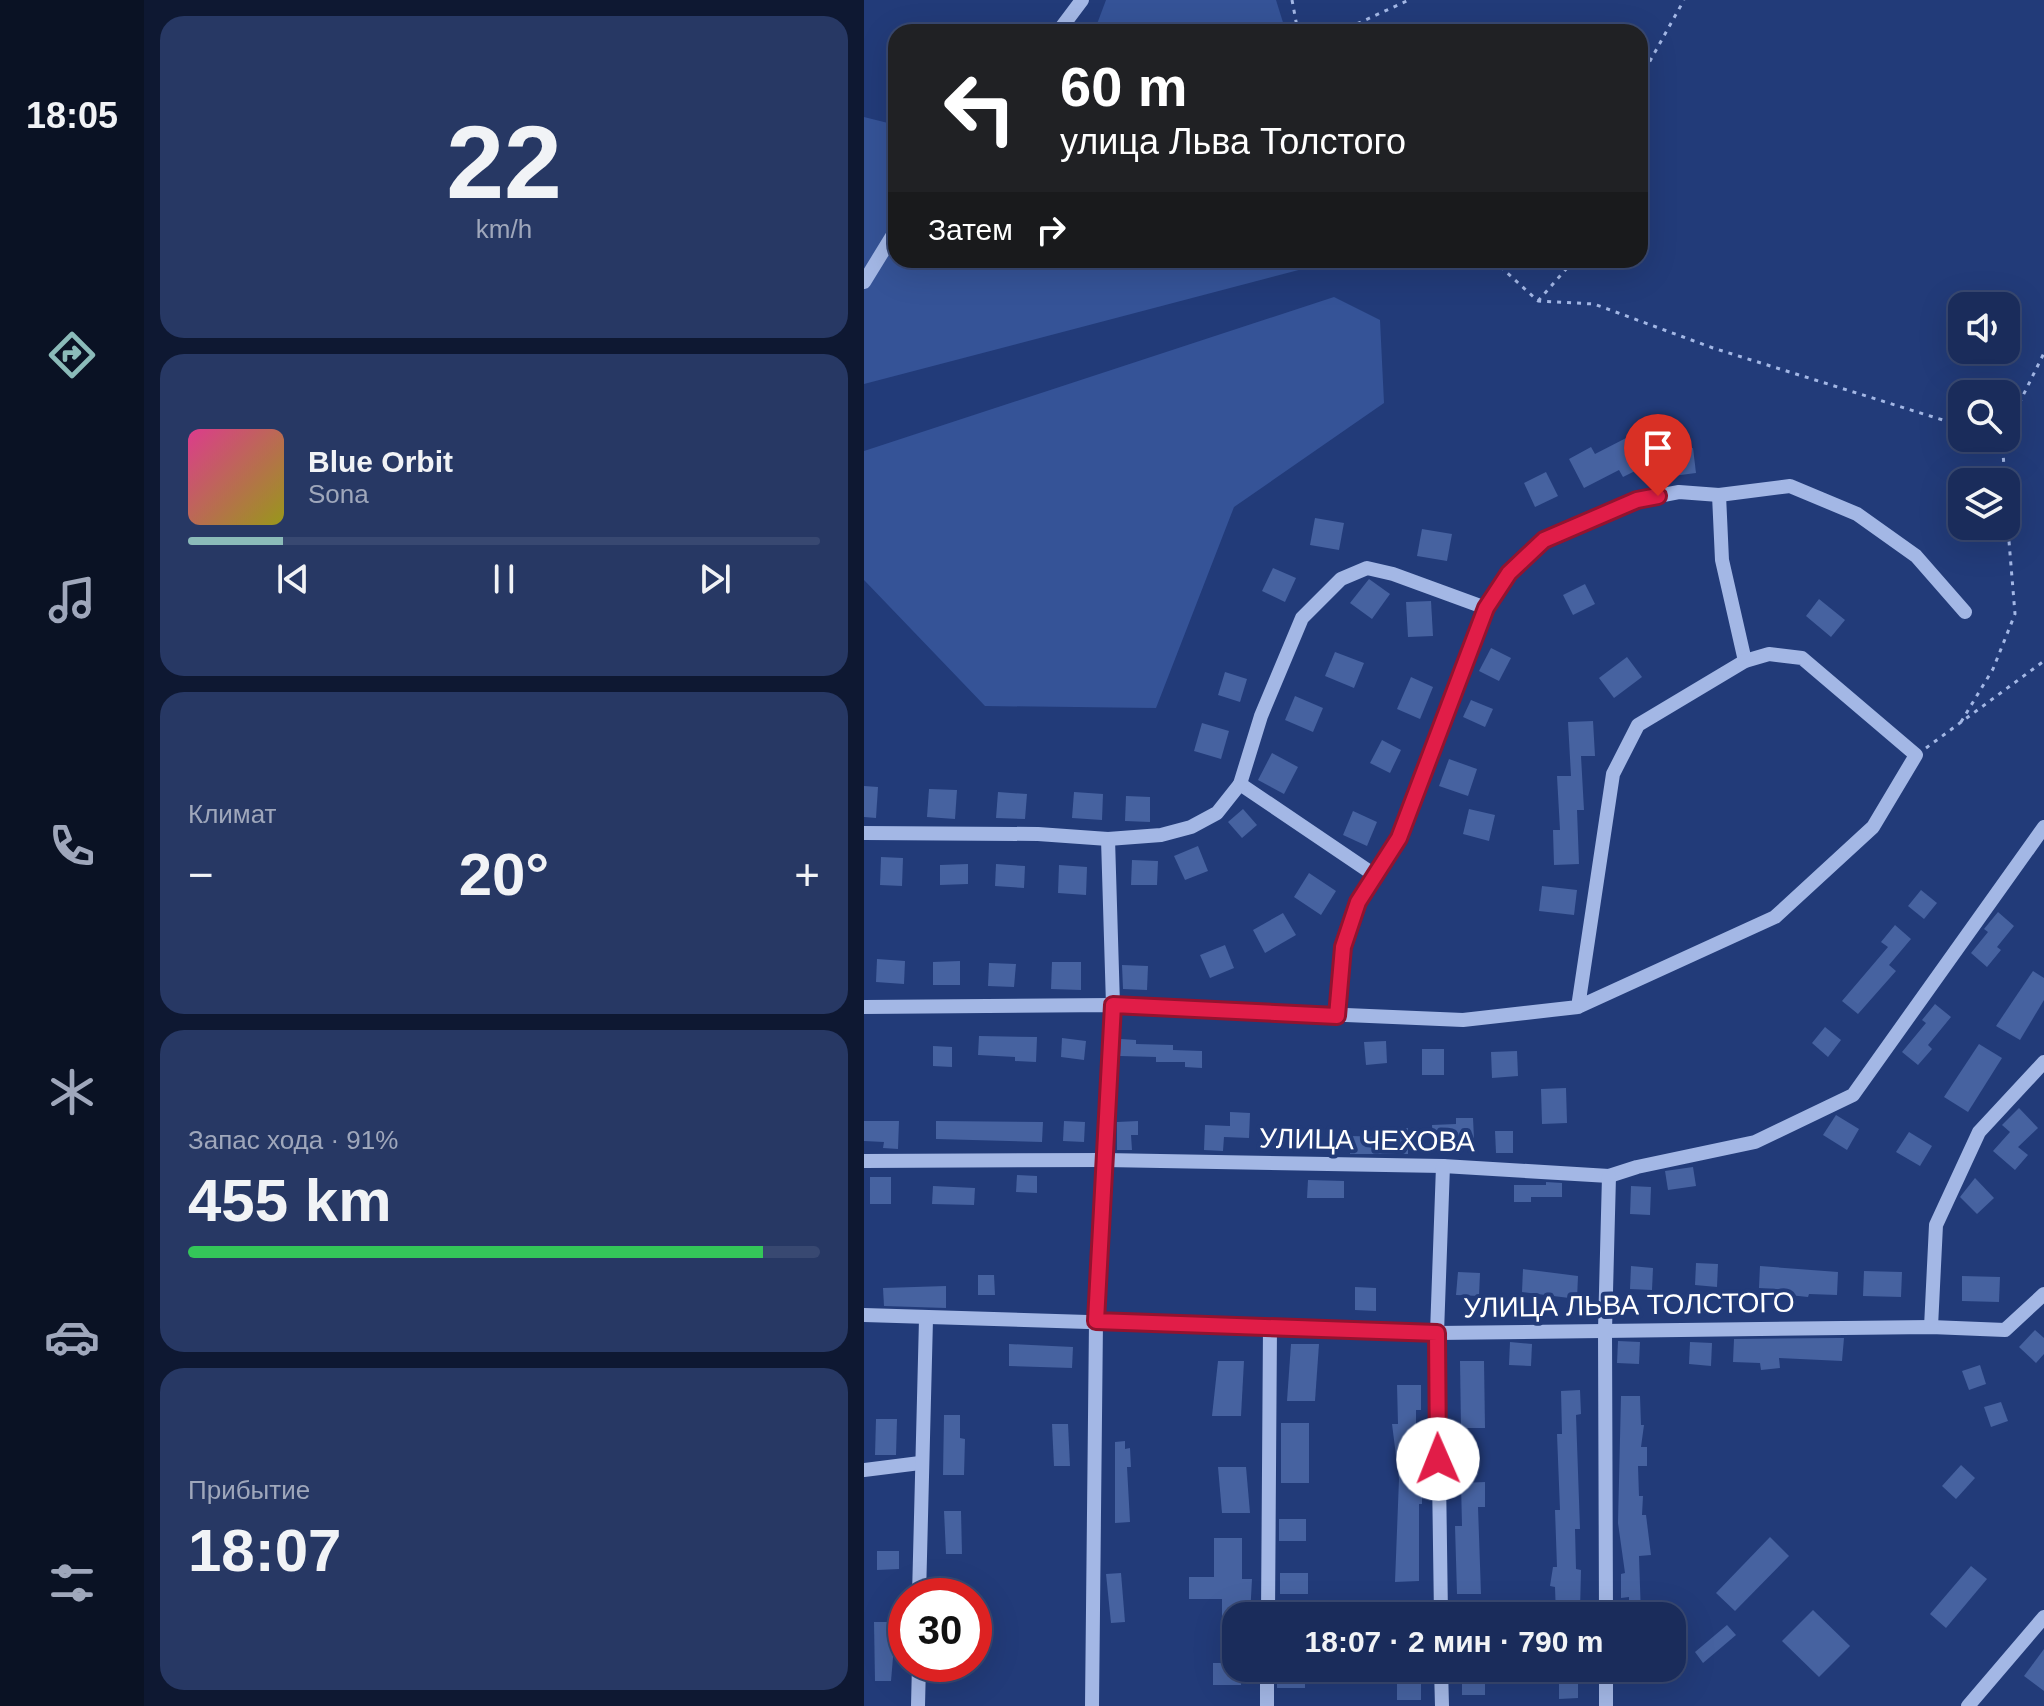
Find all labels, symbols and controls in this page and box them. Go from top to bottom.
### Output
text: 60 m [1060,55,1188,118]
icon: left [928,56,1032,160]
text: 18:05 [26,95,118,136]
text: 22 [446,104,562,220]
text: улица Льва Толстого [1060,121,1406,162]
icon: right [1029,208,1073,252]
text: Затем [928,213,1013,246]
text: km/h [476,214,532,244]
map controls [1948,292,2020,540]
button: sound [1948,292,2020,364]
icon: directions [44,327,100,383]
button: search [1948,380,2020,452]
pin [1624,414,1692,496]
icon: arrive [1636,426,1680,470]
text: Blue Orbit [308,445,453,478]
button: layers [1948,468,2020,540]
text: Sona [308,479,369,509]
icon: previous [271,557,315,601]
icon: pause [482,557,526,601]
icon: next [693,557,737,601]
icon: music [44,572,100,628]
text: Климат [188,799,277,829]
icon: phone [44,818,100,874]
text: 20° [459,841,549,908]
text: − [188,850,214,899]
text: + [794,850,820,899]
icon: climate [44,1064,100,1120]
street label: УЛИЦА ЧЕХОВА [1259,1123,1475,1157]
text: Запас хода · 91% [188,1125,398,1155]
text: 455 km [188,1167,392,1234]
street label: УЛИЦА ЛЬВА ТОЛСТОГО [1463,1287,1795,1323]
icon: car [44,1309,100,1365]
position arrow [1396,1417,1480,1501]
text: Прибытие [188,1475,310,1505]
text: 18:07 [188,1517,341,1584]
icon: filters [44,1555,100,1611]
speed limit sign: 30 [888,1578,992,1682]
text: 18:07 · 2 мин · 790 m [1305,1625,1603,1658]

